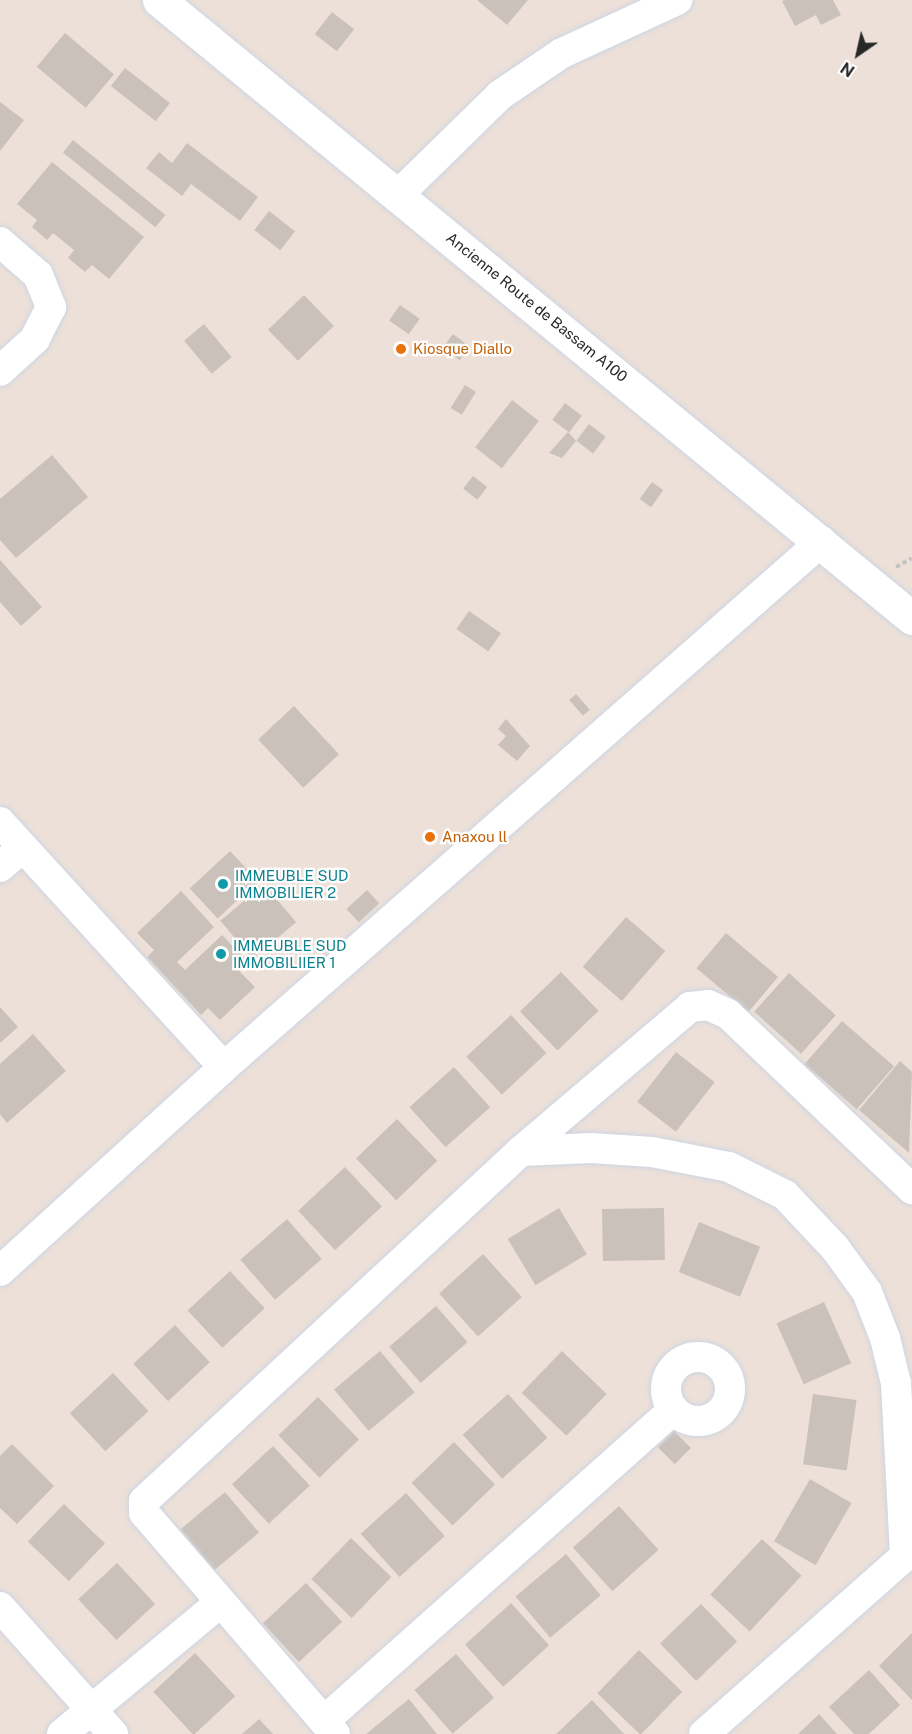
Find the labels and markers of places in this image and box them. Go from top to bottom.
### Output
place label: Kiosque Diallo [413,340,512,358]
marker: Kiosque Diallo [394,342,408,356]
place label: Anaxou ll [442,828,507,846]
marker: Anaxou ll [423,830,437,844]
place label: IMMEUBLE SUD IMMOBILIER 2 [235,866,348,901]
marker: IMMEUBLE SUD IMMOBILIER 2 [216,877,230,891]
place label: IMMEUBLE SUD IMMOBILIIER 1 [233,936,346,971]
marker: IMMEUBLE SUD IMMOBILIIER 1 [214,947,228,961]

